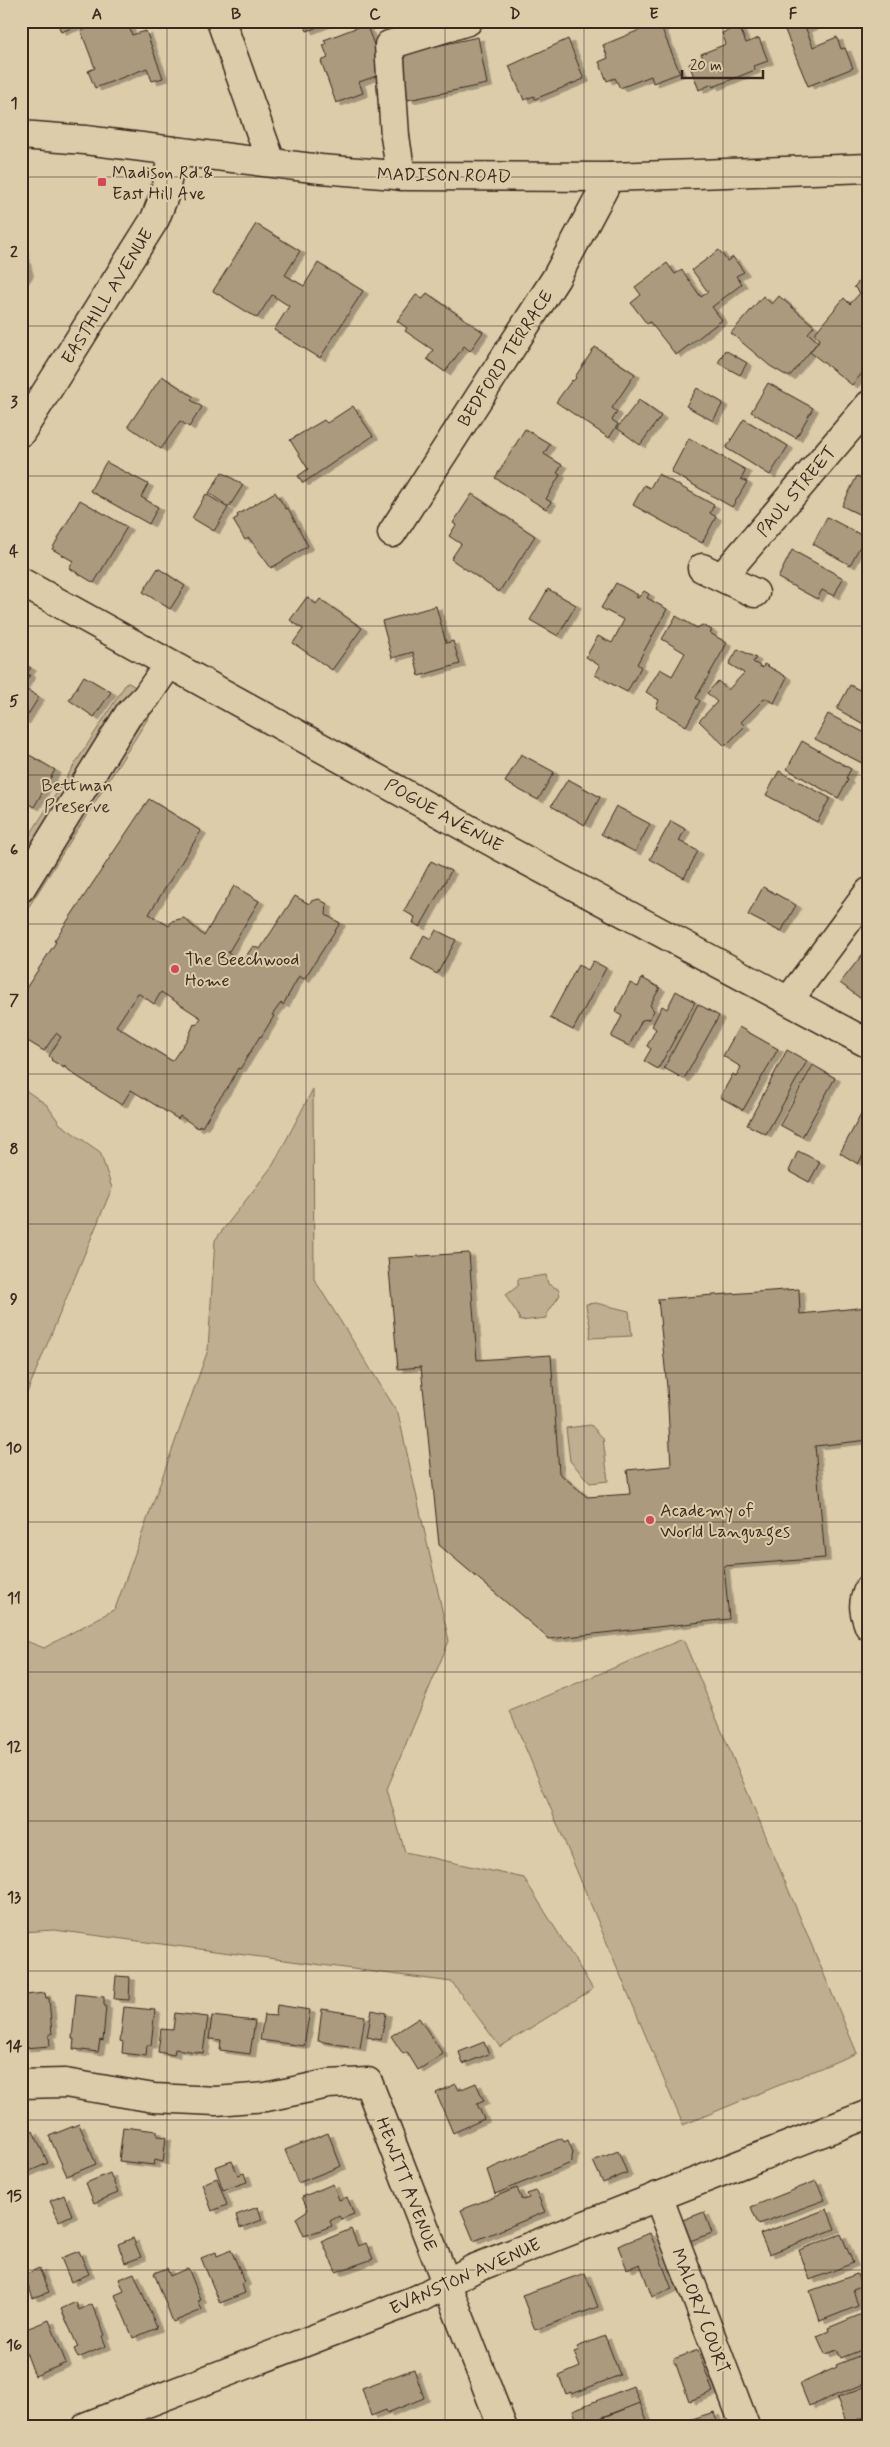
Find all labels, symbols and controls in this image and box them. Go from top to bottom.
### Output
text: A [92,4,102,25]
text: B [231,4,241,25]
text: C [369,4,381,25]
text: D [509,4,521,25]
text: E [649,4,659,25]
text: F [789,4,798,25]
scale bar [682,48,764,80]
text: 20 m [690,56,722,76]
text: 1 [10,93,18,114]
place label: Madison Rd & East Hill Ave [112,161,213,206]
street label: MADISON ROAD [377,163,511,189]
marker: Madison Rd & East Hill Ave [96,176,108,188]
street label: EASTHILL AVENUE [56,224,159,369]
text: 2 [10,242,18,263]
street label: BEDFORD TERRACE [453,285,559,432]
text: 3 [10,392,18,413]
street label: PAUL STREET [751,441,842,542]
text: 4 [9,541,19,562]
text: 5 [9,691,19,712]
street label: POGUE AVENUE [380,773,507,858]
park label: Bettman Preserve [41,774,113,819]
text: 6 [10,840,18,861]
place label: The Beechwood Home [185,948,299,993]
marker: The Beechwood Home [169,963,181,975]
text: 7 [9,990,19,1011]
text: 8 [9,1139,19,1160]
text: 9 [10,1289,18,1310]
text: 10 [6,1438,22,1459]
place label: Academy of World Languages [660,1499,790,1546]
marker: Academy of World Languages [644,1514,656,1526]
text: 11 [7,1588,21,1609]
text: 12 [6,1737,22,1758]
text: 13 [7,1887,21,1908]
text: 14 [6,2036,23,2057]
street label: HEWITT AVENUE [370,2114,443,2255]
text: 15 [6,2186,22,2207]
street label: EVANSTON AVENUE [386,2233,545,2321]
street label: MALORY COURT [665,2245,735,2378]
text: 16 [6,2335,22,2356]

